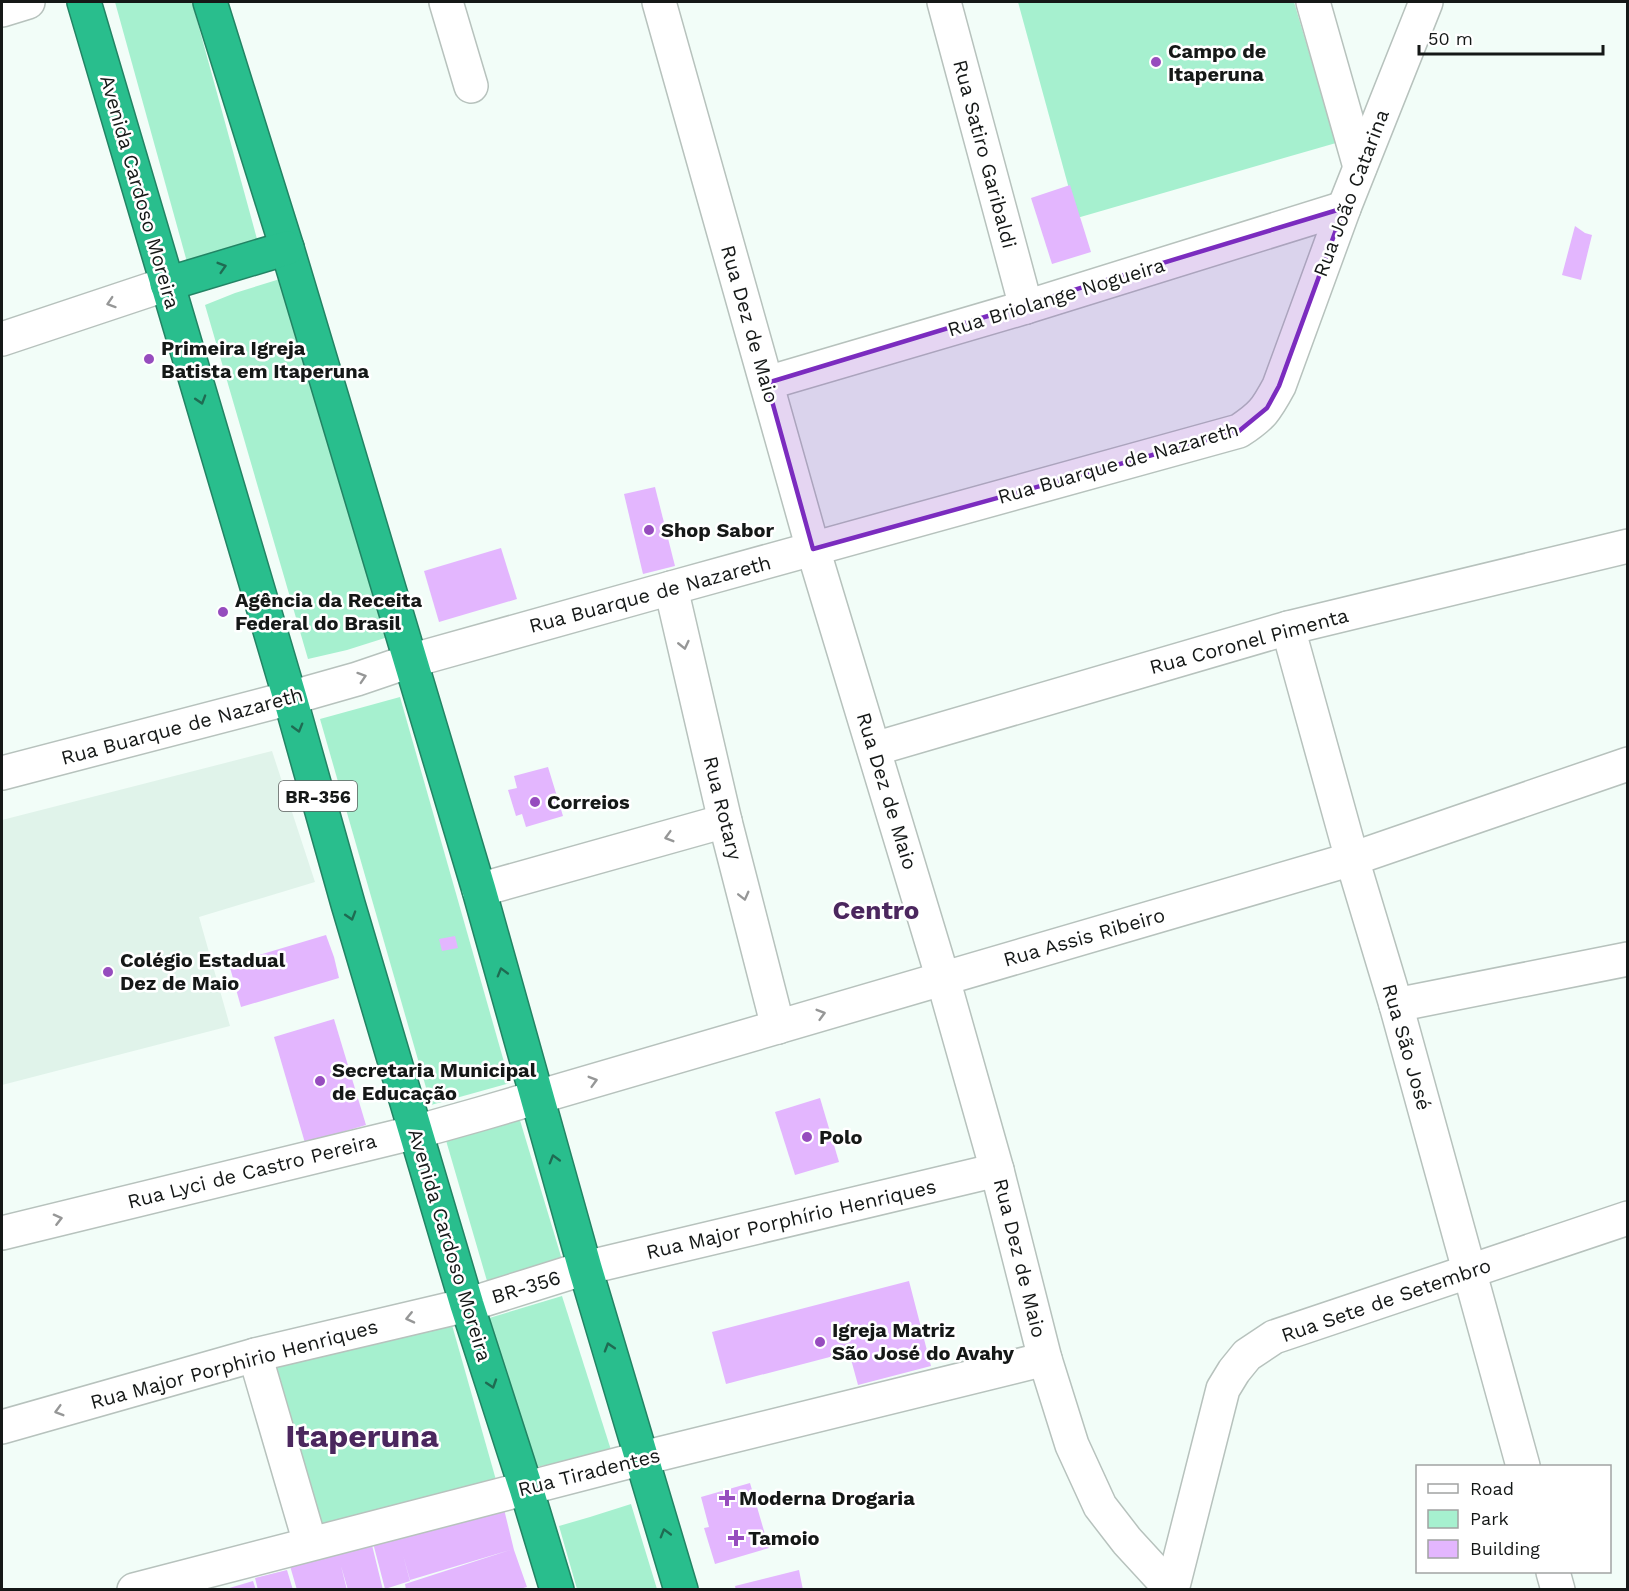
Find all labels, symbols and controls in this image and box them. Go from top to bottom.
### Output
scale bar [1419,18,1604,56]
text: 50 m [1428,28,1473,49]
place label: Campo de Itaperuna [1168,39,1266,86]
marker: Campo de Itaperuna [1149,55,1163,69]
street label: Rua Satiro Garibaldi [948,57,1022,251]
street label: Avenida Cardoso Moreira [95,72,185,312]
street label: Rua João Catarina [1308,106,1394,280]
street label: Rua Dez de Maio [716,242,784,406]
street label: Rua Briolange Nogueira [944,252,1168,342]
one-way arrow [217,262,227,274]
one-way arrow [106,295,117,308]
place label: Primeira Igreja Batista em Itaperuna [161,336,370,383]
marker: Primeira Igreja Batista em Itaperuna [142,352,156,366]
one-way arrow [194,394,206,405]
street label: Rua Buarque de Nazareth [995,417,1241,509]
place label: Shop Sabor [661,518,774,542]
marker: Shop Sabor [642,523,656,537]
street label: Rua Buarque de Nazareth [526,550,774,638]
place label: Agência da Receita Federal do Brasil [235,588,423,635]
street label: Rua Coronel Pimenta [1147,603,1351,679]
marker: Agência da Receita Federal do Brasil [216,605,230,619]
one-way arrow [677,639,690,649]
one-way arrow [356,672,367,684]
street label: Rua Buarque de Nazareth [58,682,306,770]
street label: Rua Dez de Maio [852,710,922,872]
one-way arrow [291,722,303,733]
street label: Rua Rotary [699,754,748,863]
road number: BR-356 [279,781,357,811]
place label: Correios [547,790,630,814]
marker: Correios [528,795,542,809]
one-way arrow [664,830,675,842]
one-way arrow [737,890,750,900]
district label: Centro [833,895,919,925]
street label: Rua Assis Ribeiro [1000,902,1168,972]
one-way arrow [344,910,356,921]
place label: Colégio Estadual Dez de Maio [120,948,286,995]
marker: Colégio Estadual Dez de Maio [101,965,115,979]
one-way arrow [497,967,509,977]
street label: Rua São José [1377,981,1437,1113]
one-way arrow [815,1009,825,1021]
place label: Secretaria Municipal de Educação [332,1058,537,1105]
marker: Secretaria Municipal de Educação [313,1074,327,1088]
one-way arrow [587,1076,598,1088]
place label: Polo [819,1125,863,1149]
street label: Avenida Cardoso Moreira [403,1126,497,1364]
street label: Rua Lyci de Castro Pereira [125,1128,379,1214]
marker: Polo [800,1130,814,1144]
one-way arrow [549,1154,562,1164]
street label: Rua Major Porphírio Henriques [644,1174,938,1264]
street label: Rua Dez de Maio [989,1176,1051,1340]
one-way arrow [53,1213,63,1226]
street label: Rua Sete de Setembro [1278,1253,1494,1347]
street label: BR-356 [489,1265,563,1309]
one-way arrow [405,1311,415,1324]
street label: Rua Major Porphirio Henriques [88,1314,380,1414]
place label: Igreja Matriz São José do Avahy [832,1318,1015,1365]
marker: Igreja Matriz São José do Avahy [813,1335,827,1349]
one-way arrow [604,1342,616,1352]
one-way arrow [485,1378,497,1389]
one-way arrow [54,1404,65,1416]
district label: Itaperuna [285,1417,439,1455]
street label: Rua Tiradentes [515,1443,663,1501]
legend [1416,1465,1611,1573]
text: Road [1470,1478,1514,1499]
place label: Moderna Drogaria [739,1486,915,1510]
marker: Moderna Drogaria [720,1491,734,1505]
text: Park [1470,1508,1509,1529]
place label: Tamoio [748,1526,819,1550]
one-way arrow [660,1528,672,1539]
marker: Tamoio [729,1531,743,1545]
text: Building [1470,1538,1540,1559]

